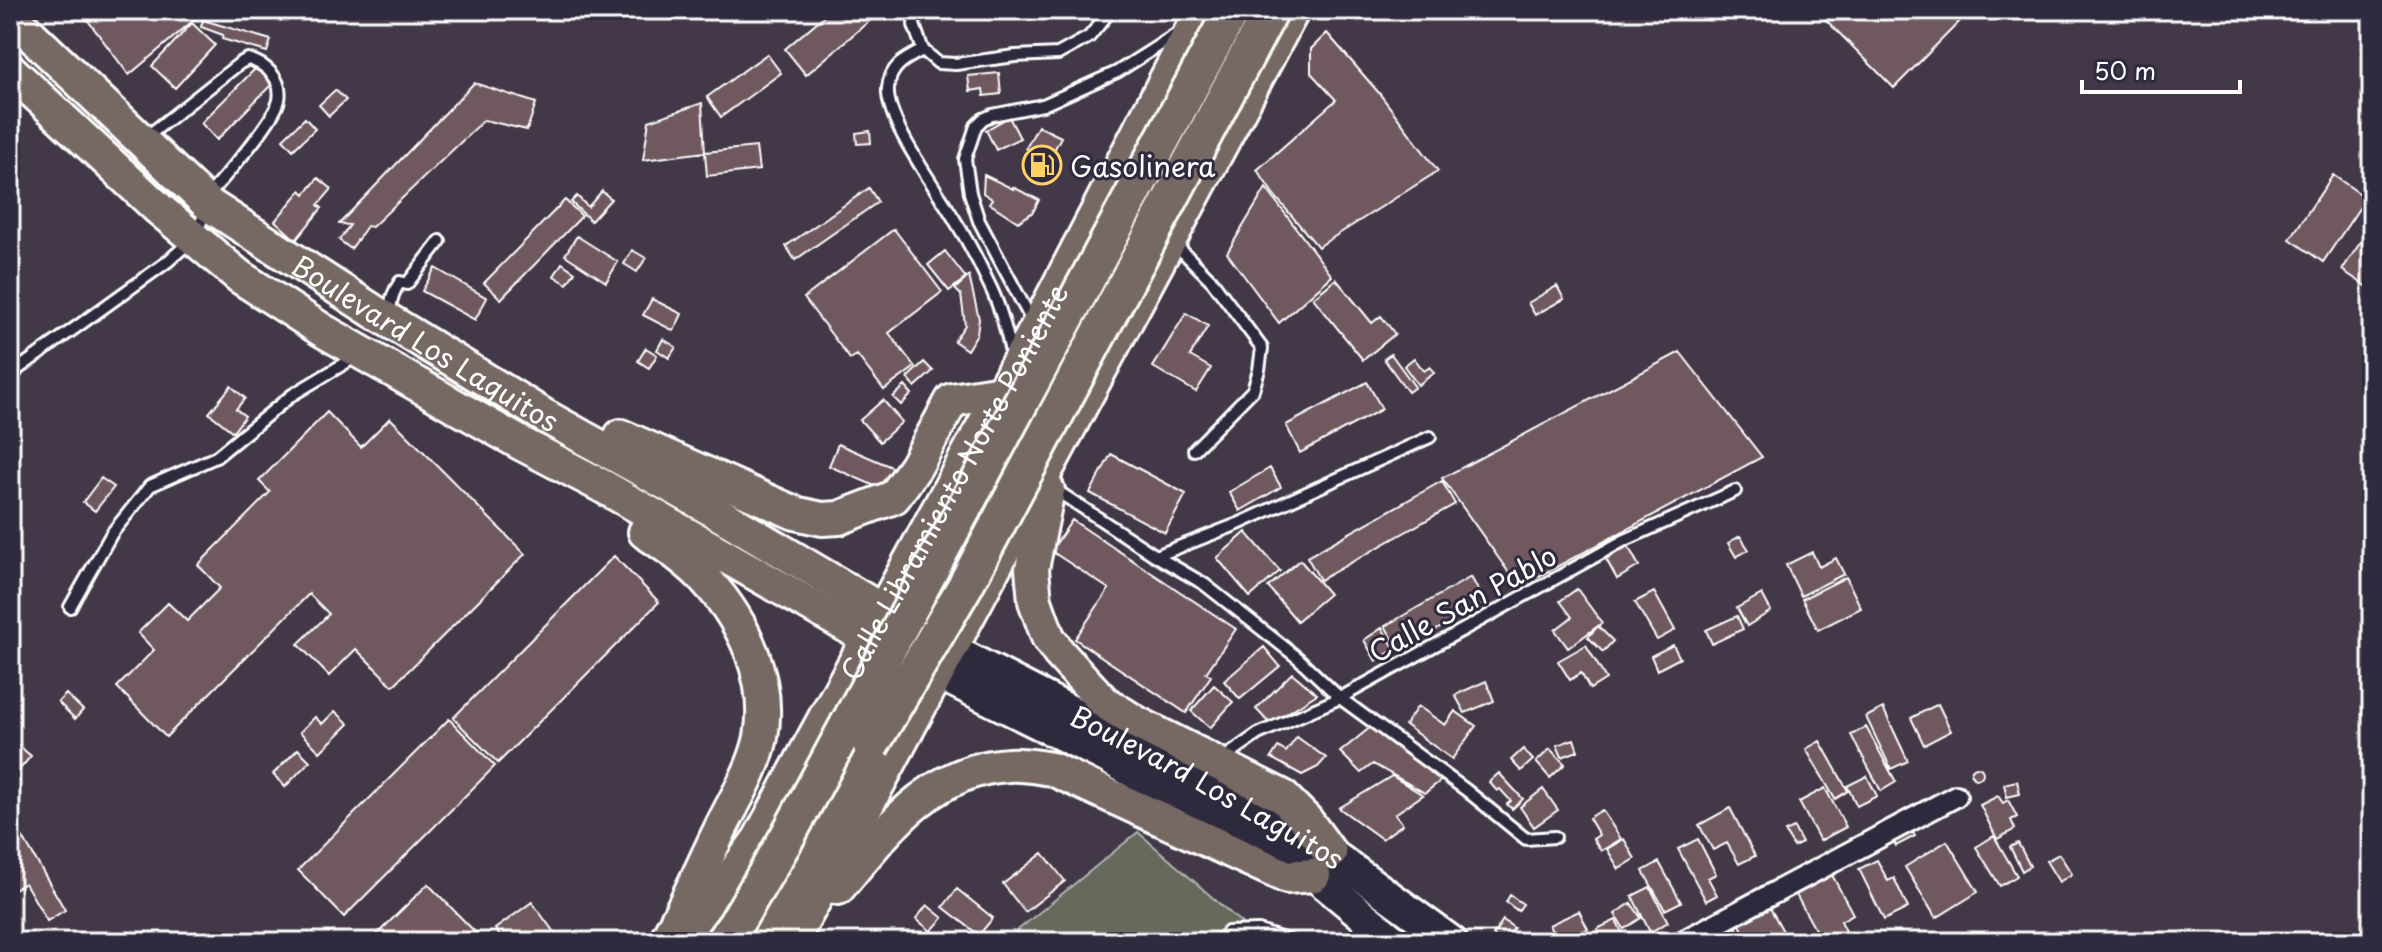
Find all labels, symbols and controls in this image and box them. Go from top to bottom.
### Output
scale bar [2082,44,2240,94]
text: 50 m [2094,52,2156,88]
fuel station icon: Gasolinera [1021,144,1063,186]
place label: Gasolinera [1070,144,1216,187]
street label: Boulevard Los Laguitos [284,243,567,441]
street label: Calle Libramiento Norte Poniente [828,276,1078,688]
street label: Calle San Pablo [1360,533,1564,673]
street label: Boulevard Los Laguitos [1064,693,1354,879]

